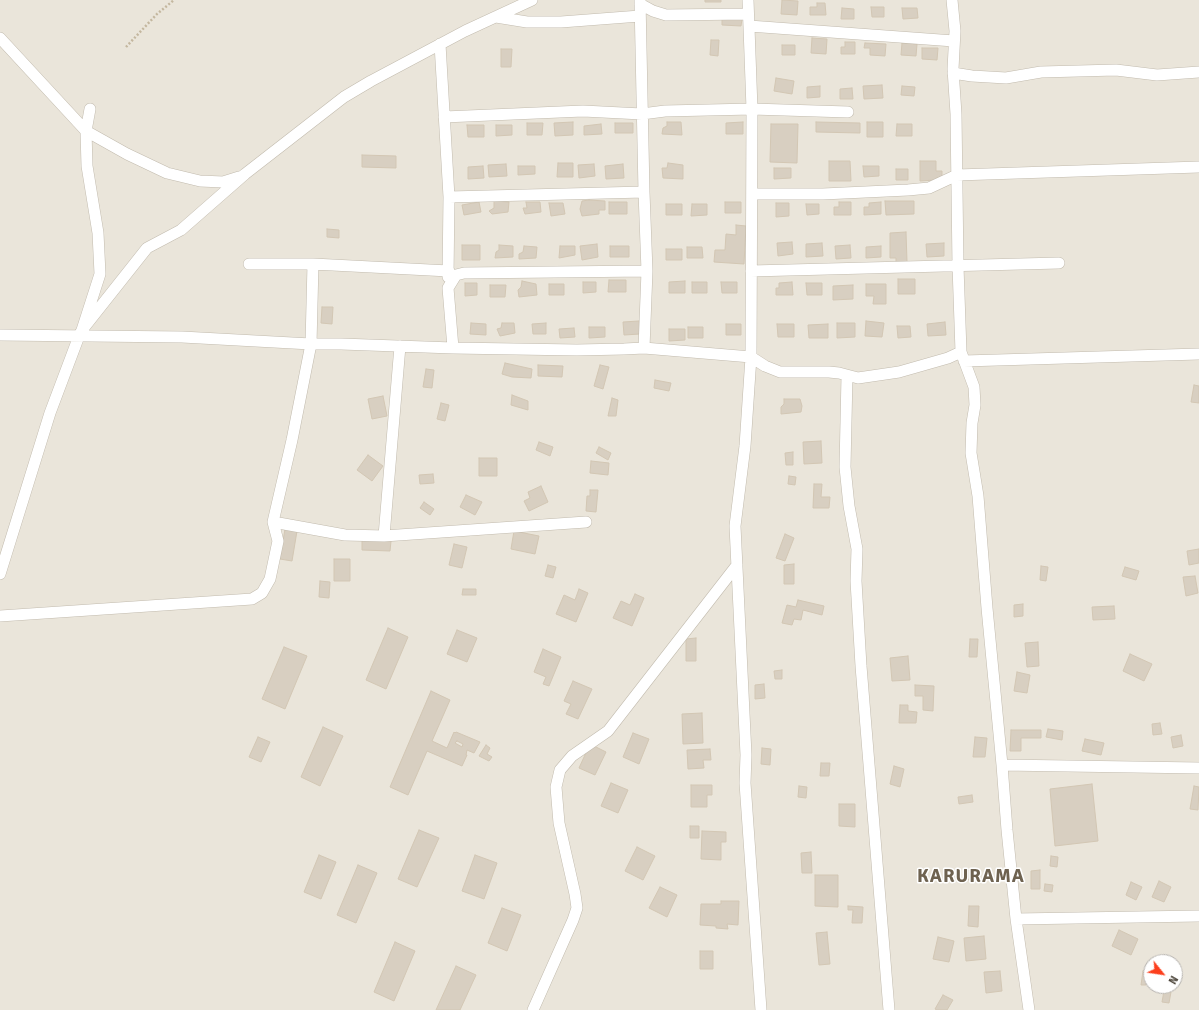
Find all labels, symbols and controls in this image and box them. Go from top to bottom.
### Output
district label: KARURAMA [917,866,1025,888]
north arrow [1143,954,1183,994]
text: N [1165,973,1181,986]

